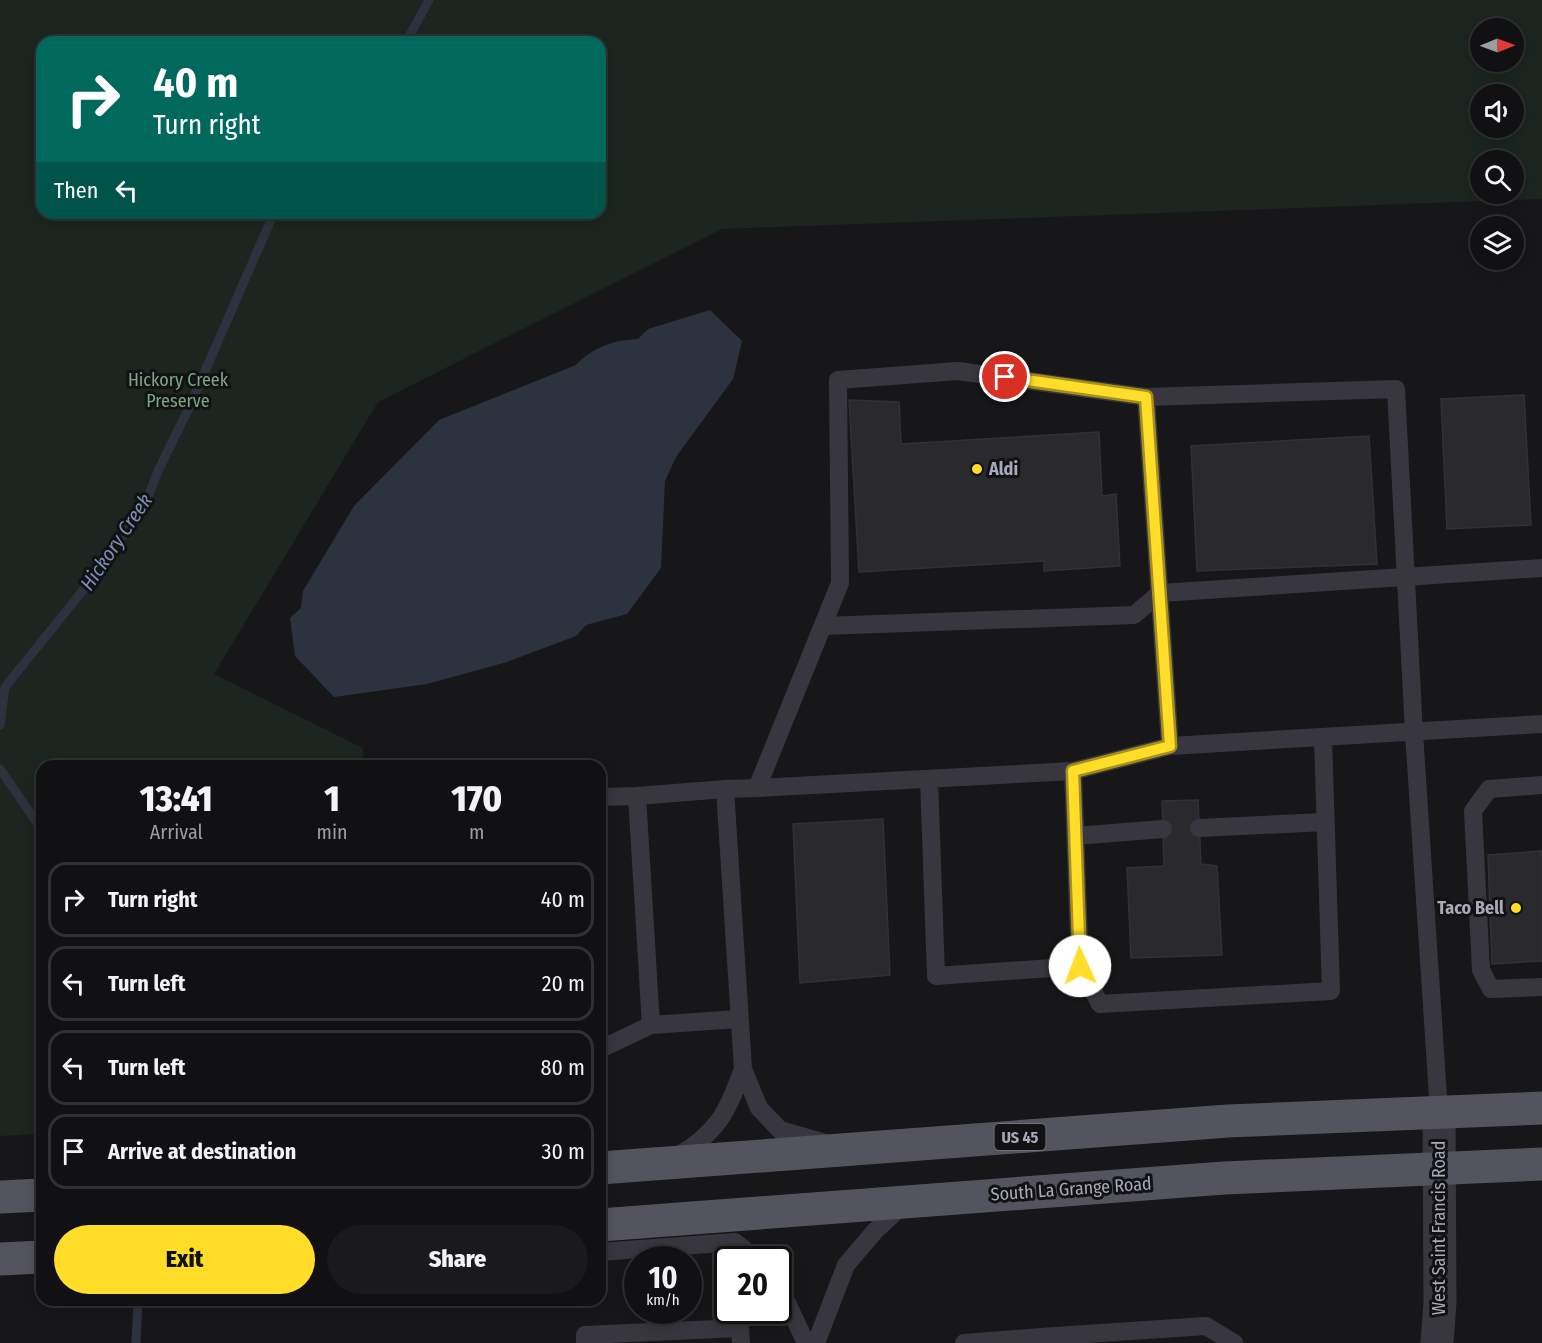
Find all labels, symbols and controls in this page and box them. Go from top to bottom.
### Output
north arrow [1470,18,1524,72]
map controls [1470,18,1524,270]
text: 40 m [153,58,238,108]
icon: right [54,60,132,138]
button: sound [1470,84,1524,138]
text: Turn right [153,109,261,141]
button: search [1470,150,1524,204]
icon: left [110,174,143,207]
text: Then [54,177,98,204]
button: layers [1470,216,1524,270]
pin [979,351,1030,402]
icon: arrive [988,360,1021,393]
park label: Hickory Creek Preserve [128,369,229,412]
place label: Aldi [988,458,1018,480]
marker: Aldi [970,462,984,476]
water label: Hickory Creek [75,489,157,595]
text: 13:41 [140,777,213,821]
text: 1 [324,777,340,821]
text: 170 [451,777,502,821]
text: Arrival [150,820,203,844]
text: min [317,820,348,844]
text: m [469,820,484,844]
icon: right [57,883,90,916]
text: Turn right [108,886,197,913]
text: 40 m [541,886,585,913]
place label: Taco Bell [1437,897,1504,919]
marker: Taco Bell [1509,901,1523,915]
position arrow [1048,934,1112,998]
icon: left [57,967,90,1000]
text: Turn left [108,970,186,997]
text: 20 m [542,970,585,997]
icon: left [57,1051,90,1084]
text: Turn left [108,1054,186,1081]
text: 80 m [540,1054,585,1081]
road number: US 45 [994,1124,1046,1150]
icon: arrive [57,1135,90,1168]
text: Arrive at destination [108,1138,296,1165]
text: 30 m [542,1138,585,1165]
street label: West Saint Francis Road [1428,1141,1450,1315]
street label: South La Grange Road [990,1172,1152,1206]
button: Exit [54,1225,315,1294]
button: Share [327,1225,588,1294]
speed limit sign: 20 [714,1246,792,1324]
text: 10 [648,1260,678,1296]
text: km/h [646,1291,680,1309]

